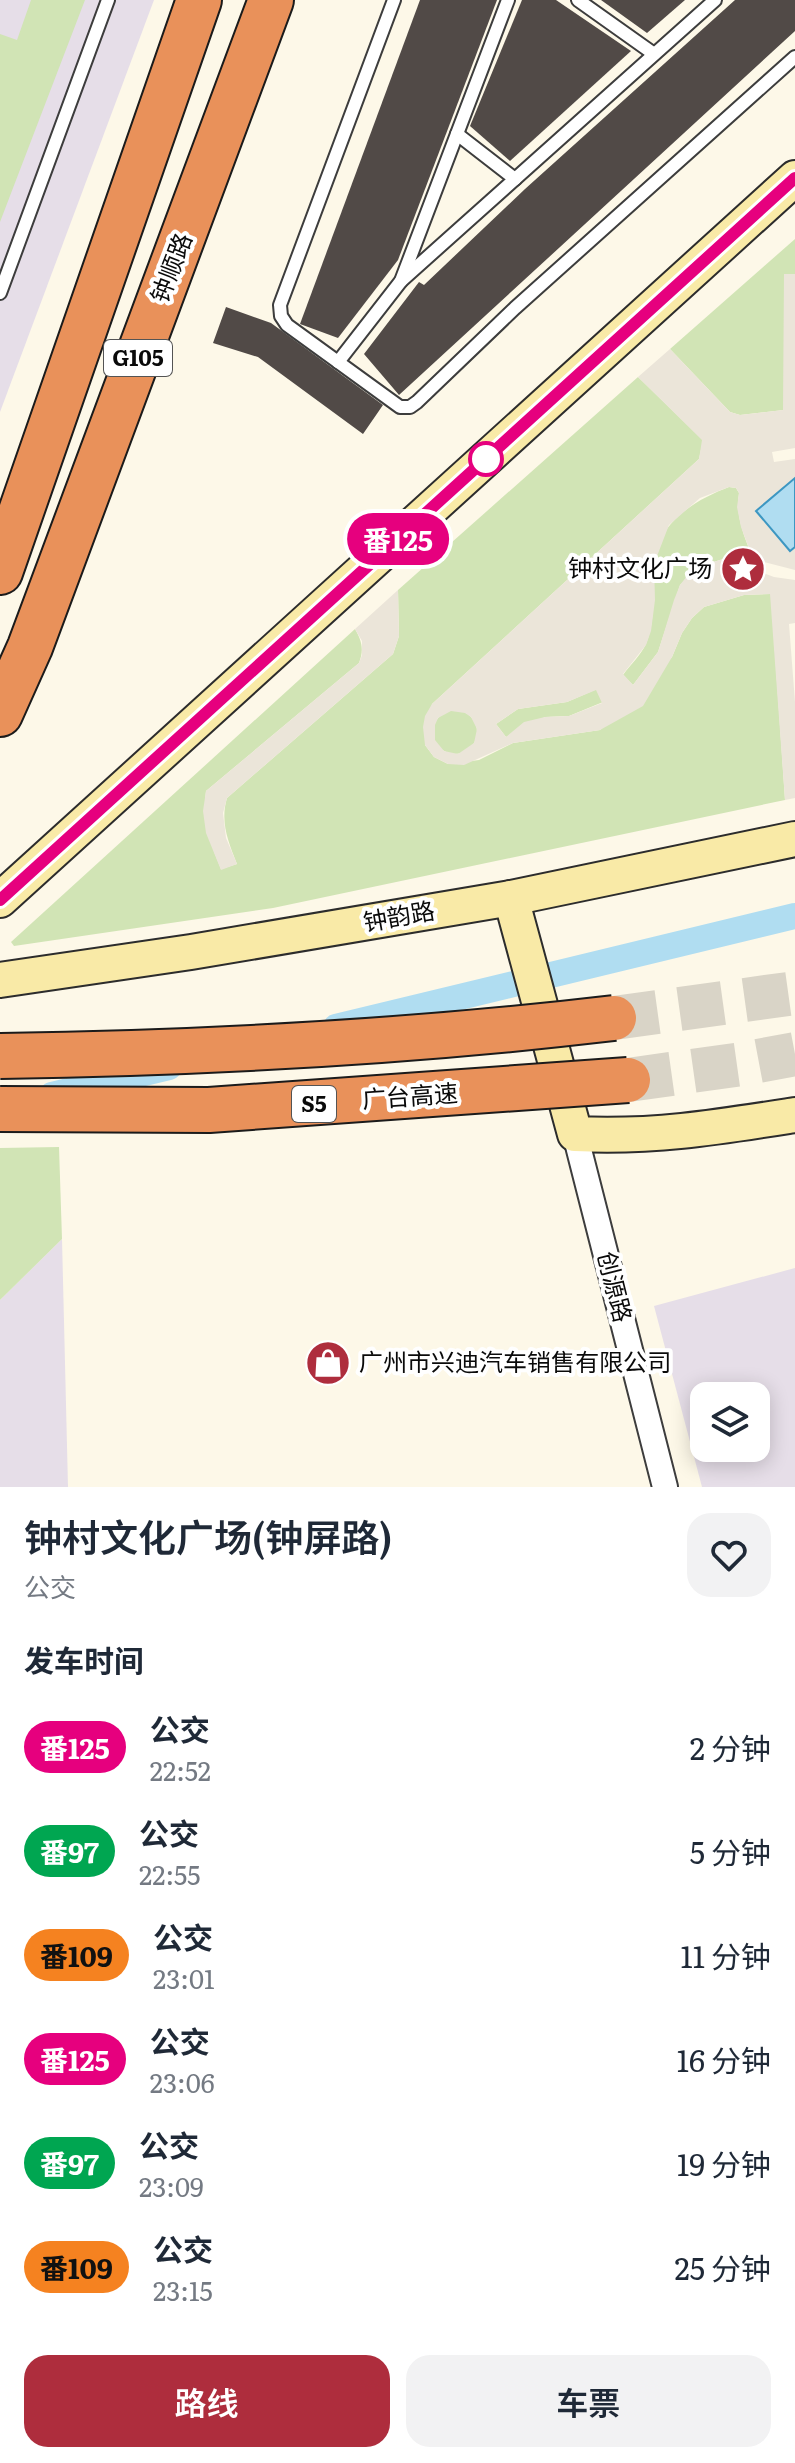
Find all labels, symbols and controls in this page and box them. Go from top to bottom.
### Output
street label: 钟顺路 [140,227,199,307]
road number: G105 [104,340,172,376]
unlabelled marker [469,442,503,476]
line badge: 番125 [342,513,454,565]
text: 番125 [363,518,433,560]
place icon: 钟村文化广场 [719,545,767,593]
place label: 钟村文化广场 [568,549,712,584]
street label: 钟韵路 [360,891,437,938]
street label: 广台高速 [361,1074,459,1115]
road number: S5 [292,1086,336,1122]
street label: 创源路 [591,1247,642,1326]
shop icon: 广州市兴迪汽车销售有限公司 [304,1339,352,1387]
place label: 广州市兴迪汽车销售有限公司 [359,1343,671,1378]
map controls [690,1382,770,1462]
button: layers [690,1382,770,1462]
text: 钟村文化广场(钟屏路) [24,1507,392,1564]
button: heart [687,1513,771,1597]
text: 公交 [24,1566,76,1605]
text: 发车时间 [24,1637,144,1681]
text: 公交 [150,1706,210,1750]
text: 2 分钟 [690,1725,771,1769]
text: 番125 [40,1726,110,1768]
text: 22:52 [150,1750,211,1789]
text: 公交 [139,1810,199,1854]
text: 5 分钟 [690,1829,771,1873]
text: 番97 [40,1830,99,1872]
text: 22:55 [139,1854,201,1893]
text: 公交 [153,1914,213,1958]
text: 11 分钟 [681,1933,771,1977]
text: 番109 [40,1934,113,1976]
text: 23:01 [153,1958,215,1997]
text: 公交 [150,2018,210,2062]
text: 16 分钟 [677,2037,771,2081]
text: 番125 [40,2038,110,2080]
text: 23:06 [150,2062,215,2101]
text: 公交 [139,2122,199,2166]
text: 19 分钟 [677,2141,771,2185]
text: 番97 [40,2142,99,2184]
text: 23:09 [139,2166,204,2205]
text: 公交 [153,2226,213,2270]
text: 25 分钟 [675,2245,771,2289]
text: 番109 [40,2246,113,2288]
text: 23:15 [153,2270,213,2309]
button: 路线 [24,2355,390,2447]
button: 车票 [406,2355,771,2447]

